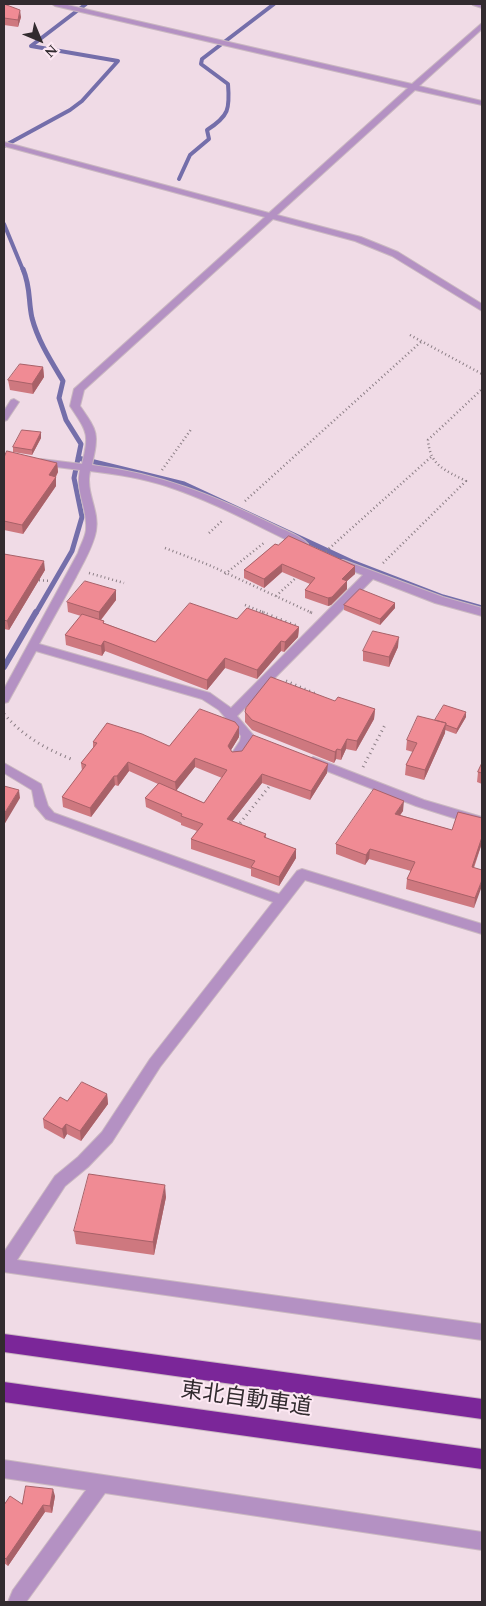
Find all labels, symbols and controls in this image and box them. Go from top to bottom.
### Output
north arrow [15,15,65,65]
text: N [39,39,62,62]
street label: 東北自動車道 [179,1379,313,1423]

